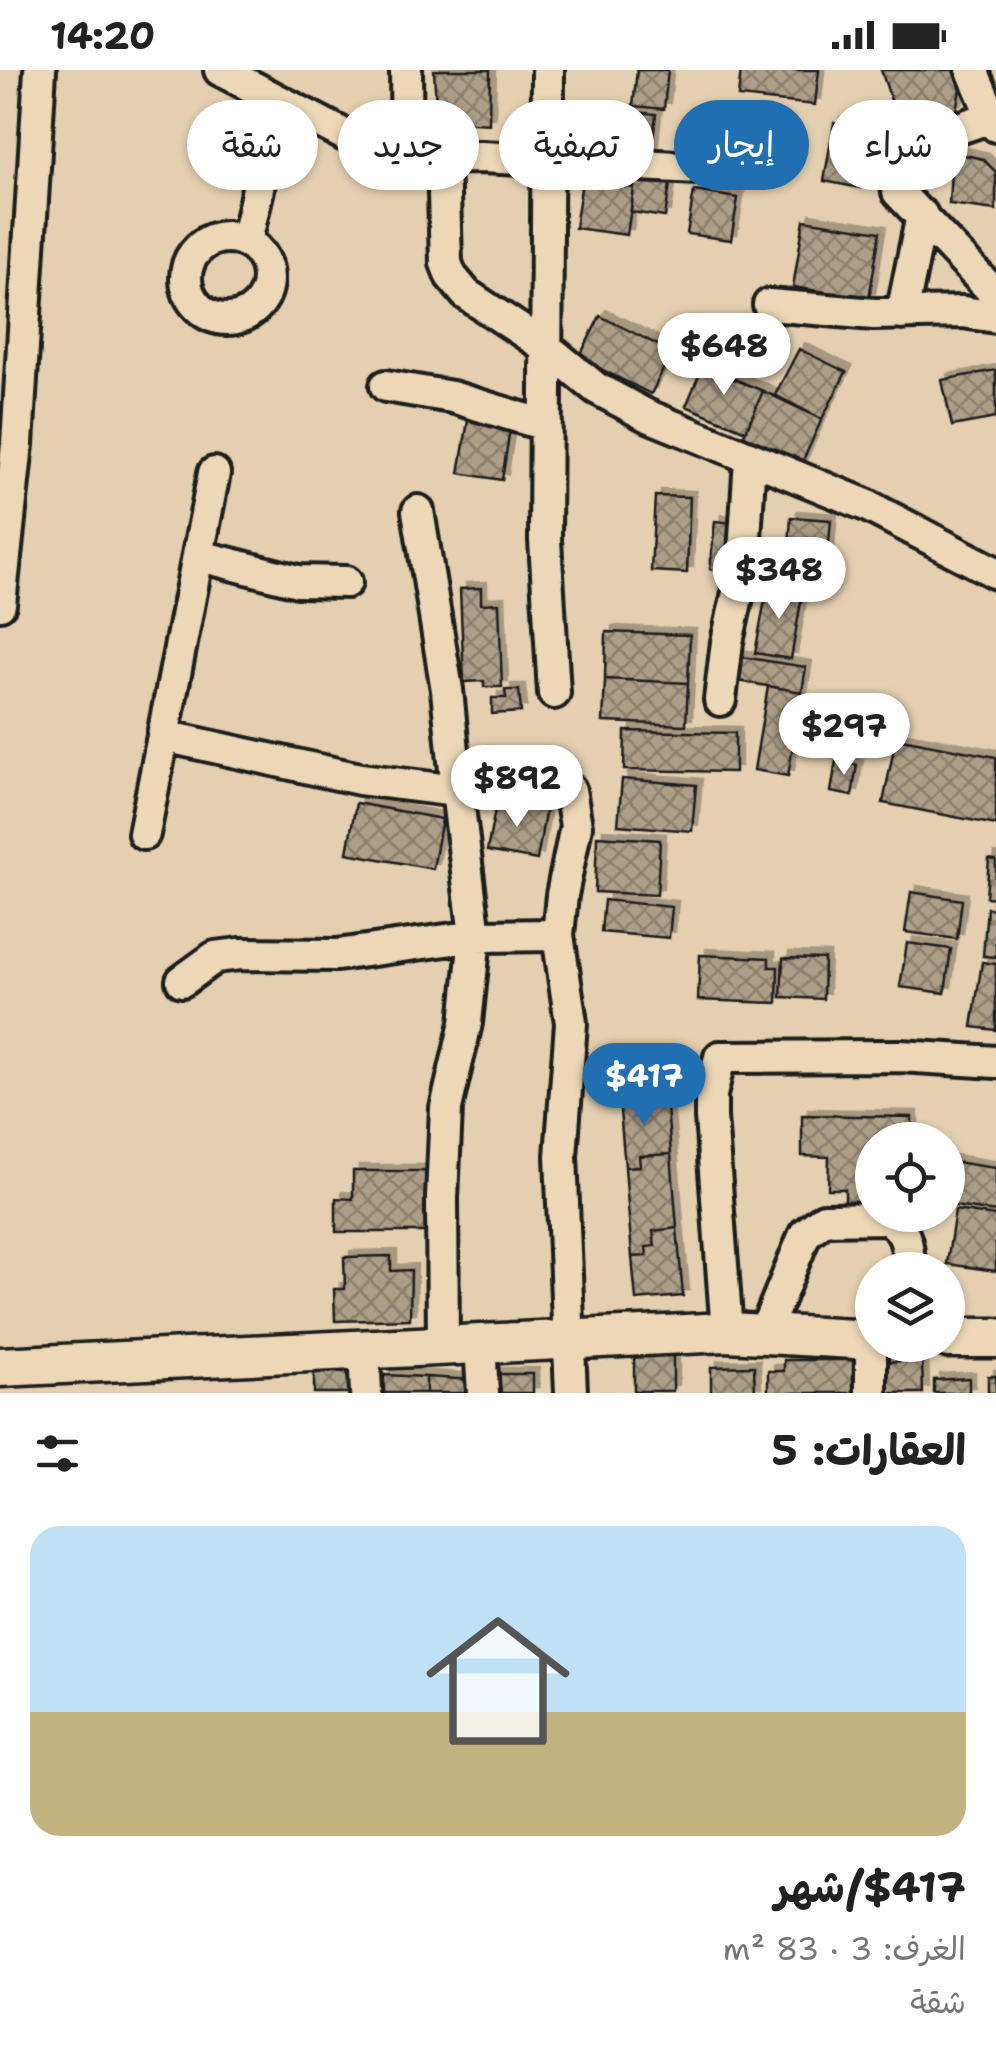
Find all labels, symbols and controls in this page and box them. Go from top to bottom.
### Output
text: 14:20 [50,10,155,61]
chip: شقة [187,100,318,190]
chip: جديد [338,100,479,190]
chip: تصفية [499,100,654,190]
chip: إيجار [674,100,809,190]
chip: شراء [829,100,968,190]
pin: $648 [665,313,783,398]
text: $648 [680,324,768,367]
pin: $348 [720,537,838,622]
text: $348 [735,548,823,591]
pin: $297 [785,693,903,778]
text: $297 [801,704,887,747]
pin: $892 [458,745,576,830]
text: $892 [473,756,561,799]
pin: $417 [585,1043,703,1128]
text: $417 [605,1054,683,1097]
map controls [855,1122,965,1362]
button: locate [855,1122,965,1232]
button: layers [855,1252,965,1362]
text: العقارات: 5 [772,1422,966,1478]
icon: filters [30,1426,85,1481]
icon: home [408,1591,588,1771]
text: $417/شهر [775,1859,966,1915]
text: الغرف: 3 · 83 m² [723,1927,966,1970]
text: شقة [910,1980,966,2023]

